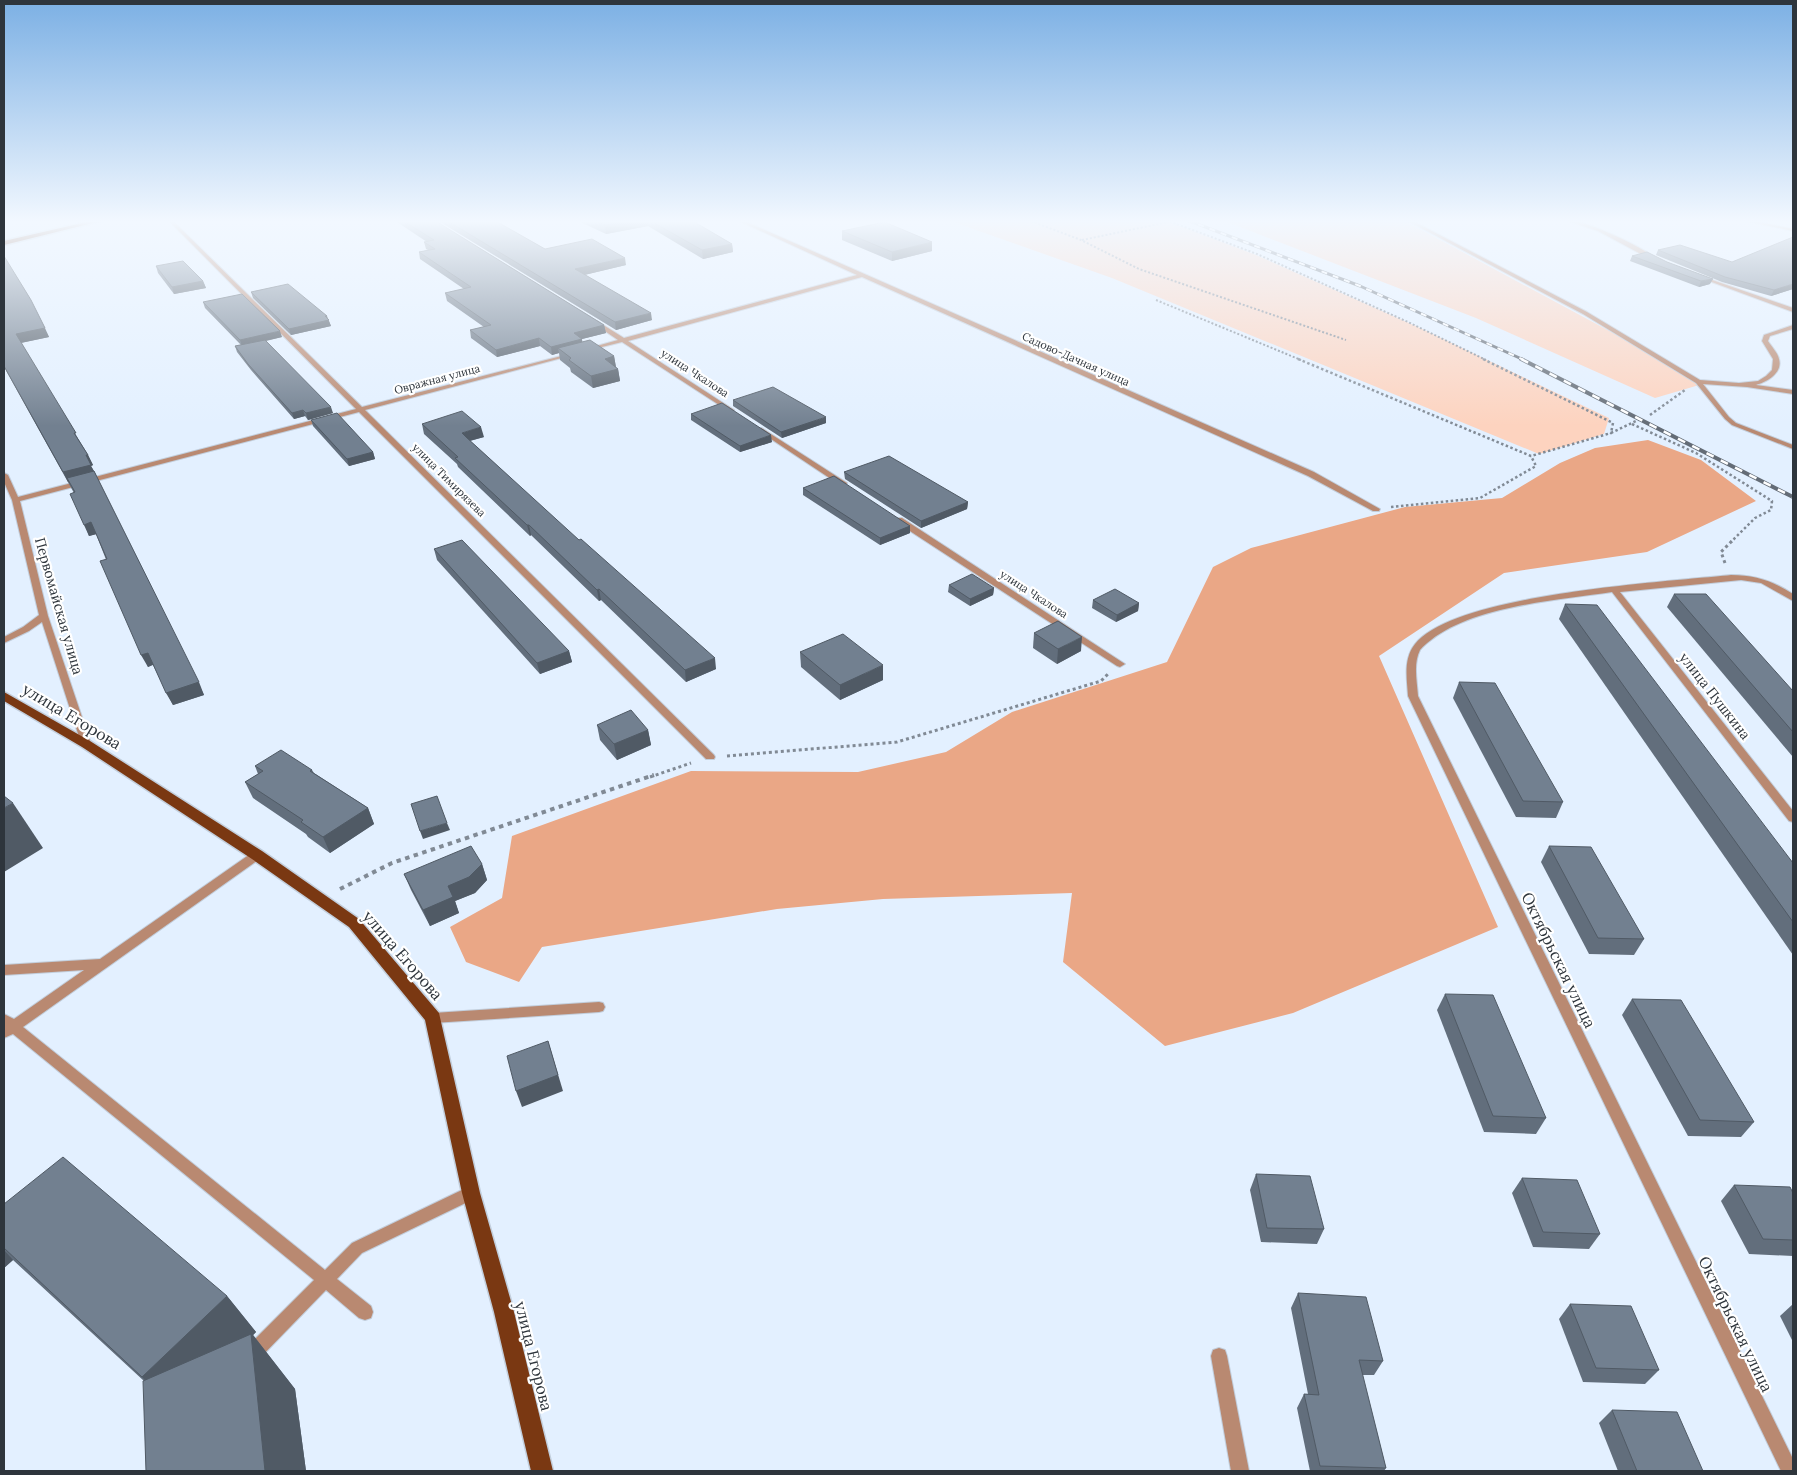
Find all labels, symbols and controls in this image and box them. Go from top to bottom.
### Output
street label: Садово-Дачная улица [1020,329,1132,389]
street label: улица Чкалова [658,346,732,400]
street label: Овражная улица [393,361,482,397]
street label: улица Тимирязева [409,440,489,520]
street label: Первомайская улица [31,535,87,677]
street label: улица Чкалова [997,567,1071,621]
street label: улица Пушкина [1675,649,1755,743]
street label: улица Егорова [19,679,125,753]
street label: Октябрьская улица [1517,889,1601,1031]
street label: улица Егорова [359,906,447,1004]
street label: Октябрьская улица [1694,1253,1778,1395]
street label: улица Егорова [511,1299,557,1413]

